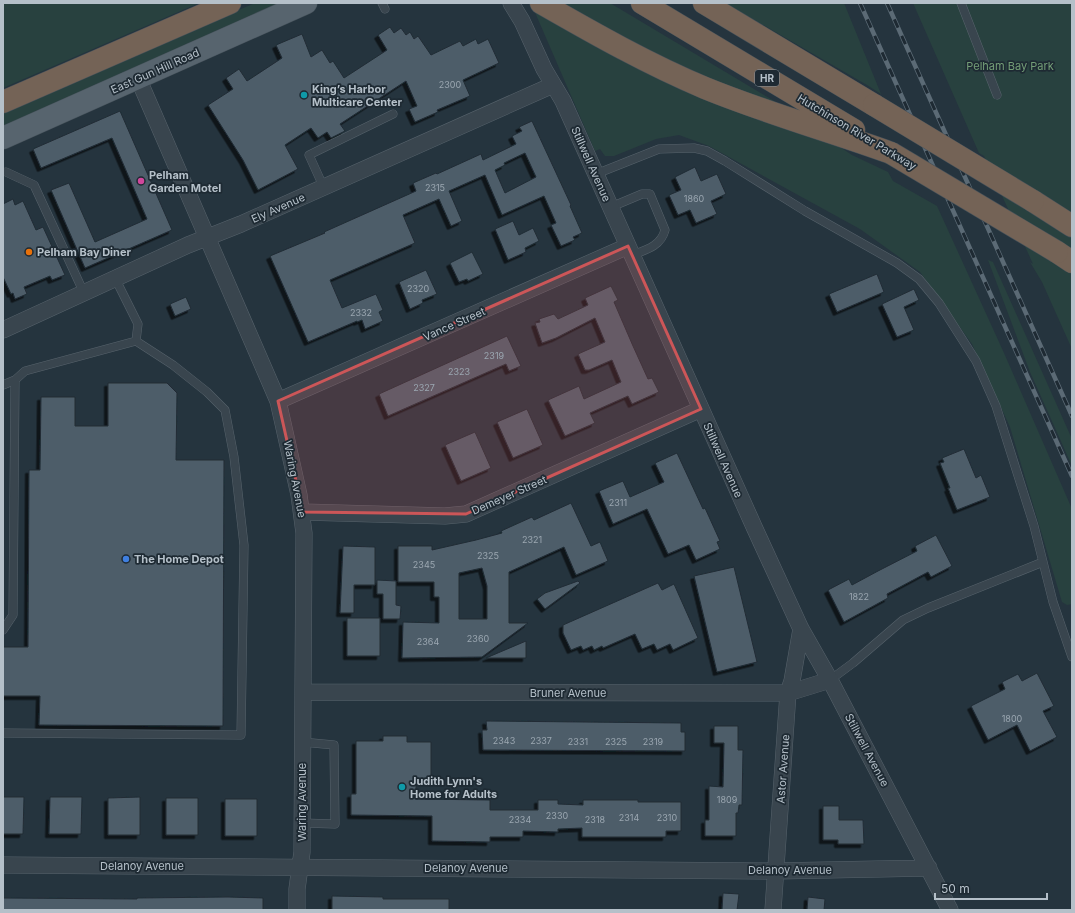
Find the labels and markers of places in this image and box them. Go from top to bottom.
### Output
place label: King’s Harbor Multicare Center [312,82,403,109]
marker: King’s Harbor Multicare Center [299,90,309,100]
place label: Pelham Garden Motel [149,168,221,195]
marker: Pelham Garden Motel [136,176,146,186]
place label: Pelham Bay Diner [37,245,131,259]
marker: Pelham Bay Diner [24,247,34,257]
place label: The Home Depot [134,552,224,566]
marker: The Home Depot [121,554,131,564]
place label: Judith Lynn's Home for Adults [410,774,497,801]
marker: Judith Lynn's Home for Adults [397,782,407,792]

